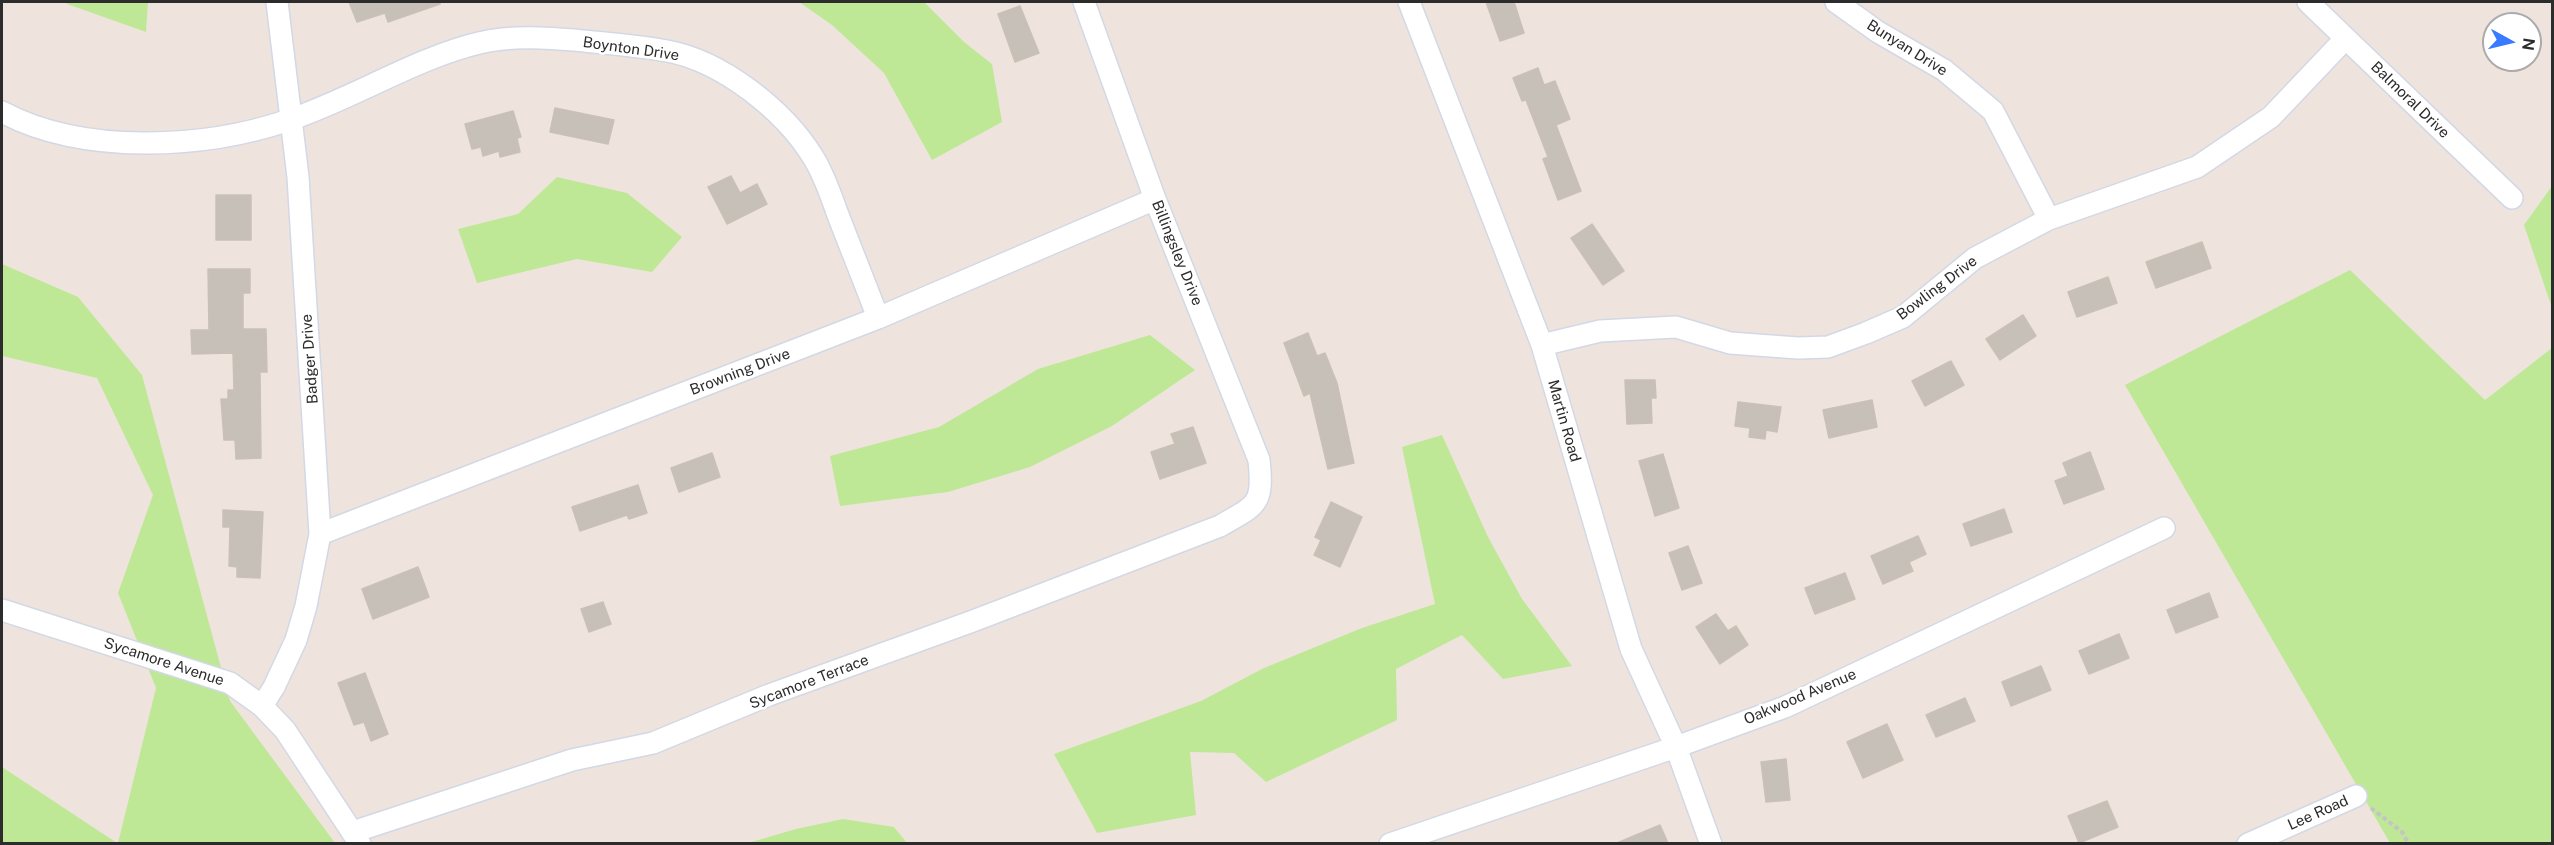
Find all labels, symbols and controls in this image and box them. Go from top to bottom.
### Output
north arrow [2482,12,2542,72]
street label: Bunyan Drive [1863,16,1951,80]
street label: Boynton Drive [582,33,680,65]
text: N [2518,37,2539,52]
street label: Balmoral Drive [2367,58,2453,142]
street label: Billingsley Drive [1148,198,1206,308]
street label: Bowling Drive [1893,252,1981,324]
street label: Badger Drive [298,313,322,405]
street label: Browning Drive [687,345,793,399]
street label: Martin Road [1544,378,1584,464]
street label: Sycamore Avenue [102,634,226,690]
street label: Sycamore Terrace [747,651,871,713]
street label: Oakwood Avenue [1741,665,1859,729]
street label: Lee Road [2285,792,2351,834]

